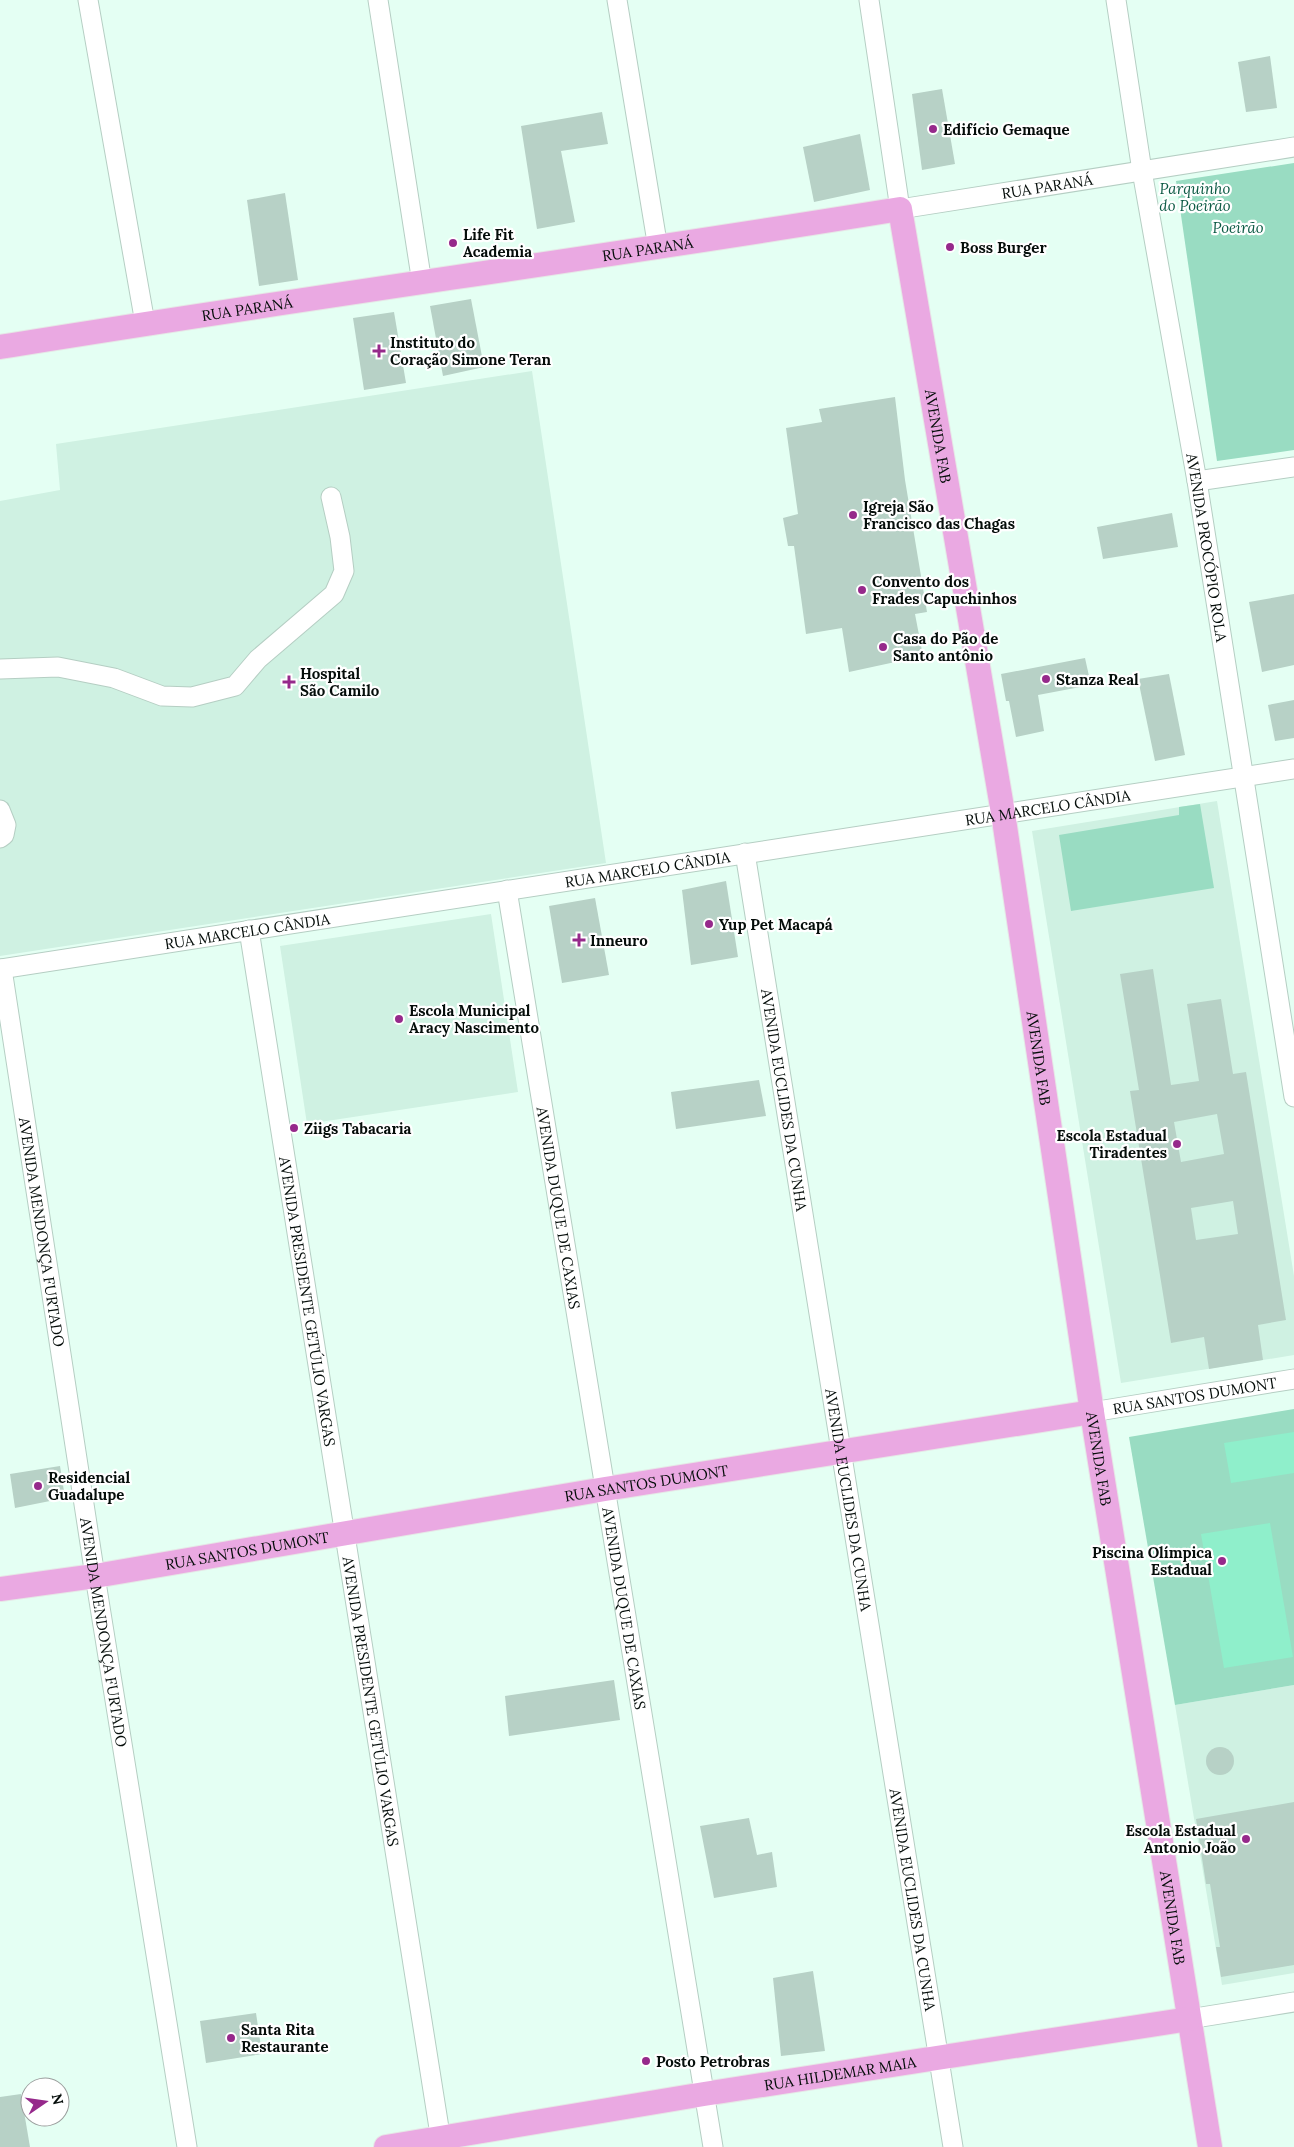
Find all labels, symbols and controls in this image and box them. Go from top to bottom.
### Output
place label: Edifício Gemaque [943,120,1070,139]
marker: Edifício Gemaque [927,123,939,135]
street label: RUA PARANÁ [1000,169,1094,202]
park label: Parquinho do Poeirão [1159,179,1231,215]
park label: Poeirão [1212,218,1264,237]
place label: Life Fit Academia [463,225,532,261]
street label: RUA PARANÁ [601,232,695,265]
marker: Life Fit Academia [447,237,459,249]
place label: Boss Burger [960,238,1047,257]
marker: Boss Burger [944,241,956,253]
street label: RUA PARANÁ [200,292,294,325]
place label: Instituto do Coração Simone Teran [390,333,552,369]
marker: Instituto do Coração Simone Teran [372,344,386,358]
street label: AVENIDA FAB [921,387,956,485]
street label: AVENIDA PROCÓPIO ROLA [1183,451,1232,644]
place label: Igreja São Francisco das Chagas [863,497,1015,533]
marker: Igreja São Francisco das Chagas [847,509,859,521]
place label: Convento dos Frades Capuchinhos [872,572,1017,608]
marker: Convento dos Frades Capuchinhos [856,584,868,596]
place label: Casa do Pão de Santo antônio [893,629,998,665]
marker: Casa do Pão de Santo antônio [877,641,889,653]
place label: Hospital São Camilo [300,664,380,700]
place label: Stanza Real [1056,670,1139,689]
marker: Stanza Real [1040,673,1052,685]
marker: Hospital São Camilo [282,675,296,689]
street label: RUA MARCELO CÂNDIA [964,785,1132,829]
street label: RUA MARCELO CÂNDIA [563,847,732,891]
street label: RUA MARCELO CÂNDIA [163,909,332,953]
place label: Yup Pet Macapá [719,915,833,934]
marker: Yup Pet Macapá [703,918,715,930]
place label: Inneuro [590,931,648,950]
marker: Inneuro [572,933,586,947]
street label: AVENIDA EUCLIDES DA CUNHA [757,986,812,1213]
place label: Escola Municipal Aracy Nascimento [409,1001,539,1037]
street label: AVENIDA FAB [1023,1009,1056,1106]
marker: Escola Municipal Aracy Nascimento [393,1013,405,1025]
street label: AVENIDA DUQUE DE CAXIAS [533,1104,585,1310]
street label: AVENIDA MENDONÇA FURTADO [15,1115,69,1348]
place label: Ziigs Tabacaria [304,1119,412,1138]
marker: Ziigs Tabacaria [288,1122,300,1134]
place label: Escola Estadual Tiradentes [1056,1126,1167,1162]
marker: Escola Estadual Tiradentes [1171,1138,1183,1150]
street label: AVENIDA PRESIDENTE GETÚLIO VARGAS [275,1154,340,1448]
street label: RUA SANTOS DUMONT [1111,1372,1278,1418]
street label: AVENIDA EUCLIDES DA CUNHA [822,1386,876,1613]
street label: AVENIDA FAB [1082,1409,1116,1507]
street label: RUA SANTOS DUMONT [563,1460,730,1505]
place label: Residencial Guadalupe [48,1468,130,1504]
marker: Residencial Guadalupe [32,1480,44,1492]
street label: AVENIDA DUQUE DE CAXIAS [599,1505,651,1711]
street label: AVENIDA MENDONÇA FURTADO [77,1515,132,1748]
street label: RUA SANTOS DUMONT [164,1527,331,1573]
place label: Piscina Olímpica Estadual [1092,1543,1212,1579]
street label: AVENIDA PRESIDENTE GETÚLIO VARGAS [339,1554,404,1848]
marker: Piscina Olímpica Estadual [1216,1555,1228,1567]
street label: AVENIDA EUCLIDES DA CUNHA [886,1786,941,2013]
place label: Escola Estadual Antonio João [1125,1821,1236,1857]
marker: Escola Estadual Antonio João [1240,1833,1252,1845]
street label: AVENIDA FAB [1156,1868,1190,1966]
place label: Santa Rita Restaurante [241,2020,328,2056]
marker: Santa Rita Restaurante [225,2032,237,2044]
place label: Posto Petrobras [656,2052,770,2071]
street label: RUA HILDEMAR MAIA [763,2052,918,2094]
marker: Posto Petrobras [640,2055,652,2067]
north arrow [20,2077,70,2127]
text: N [48,2092,68,2107]

